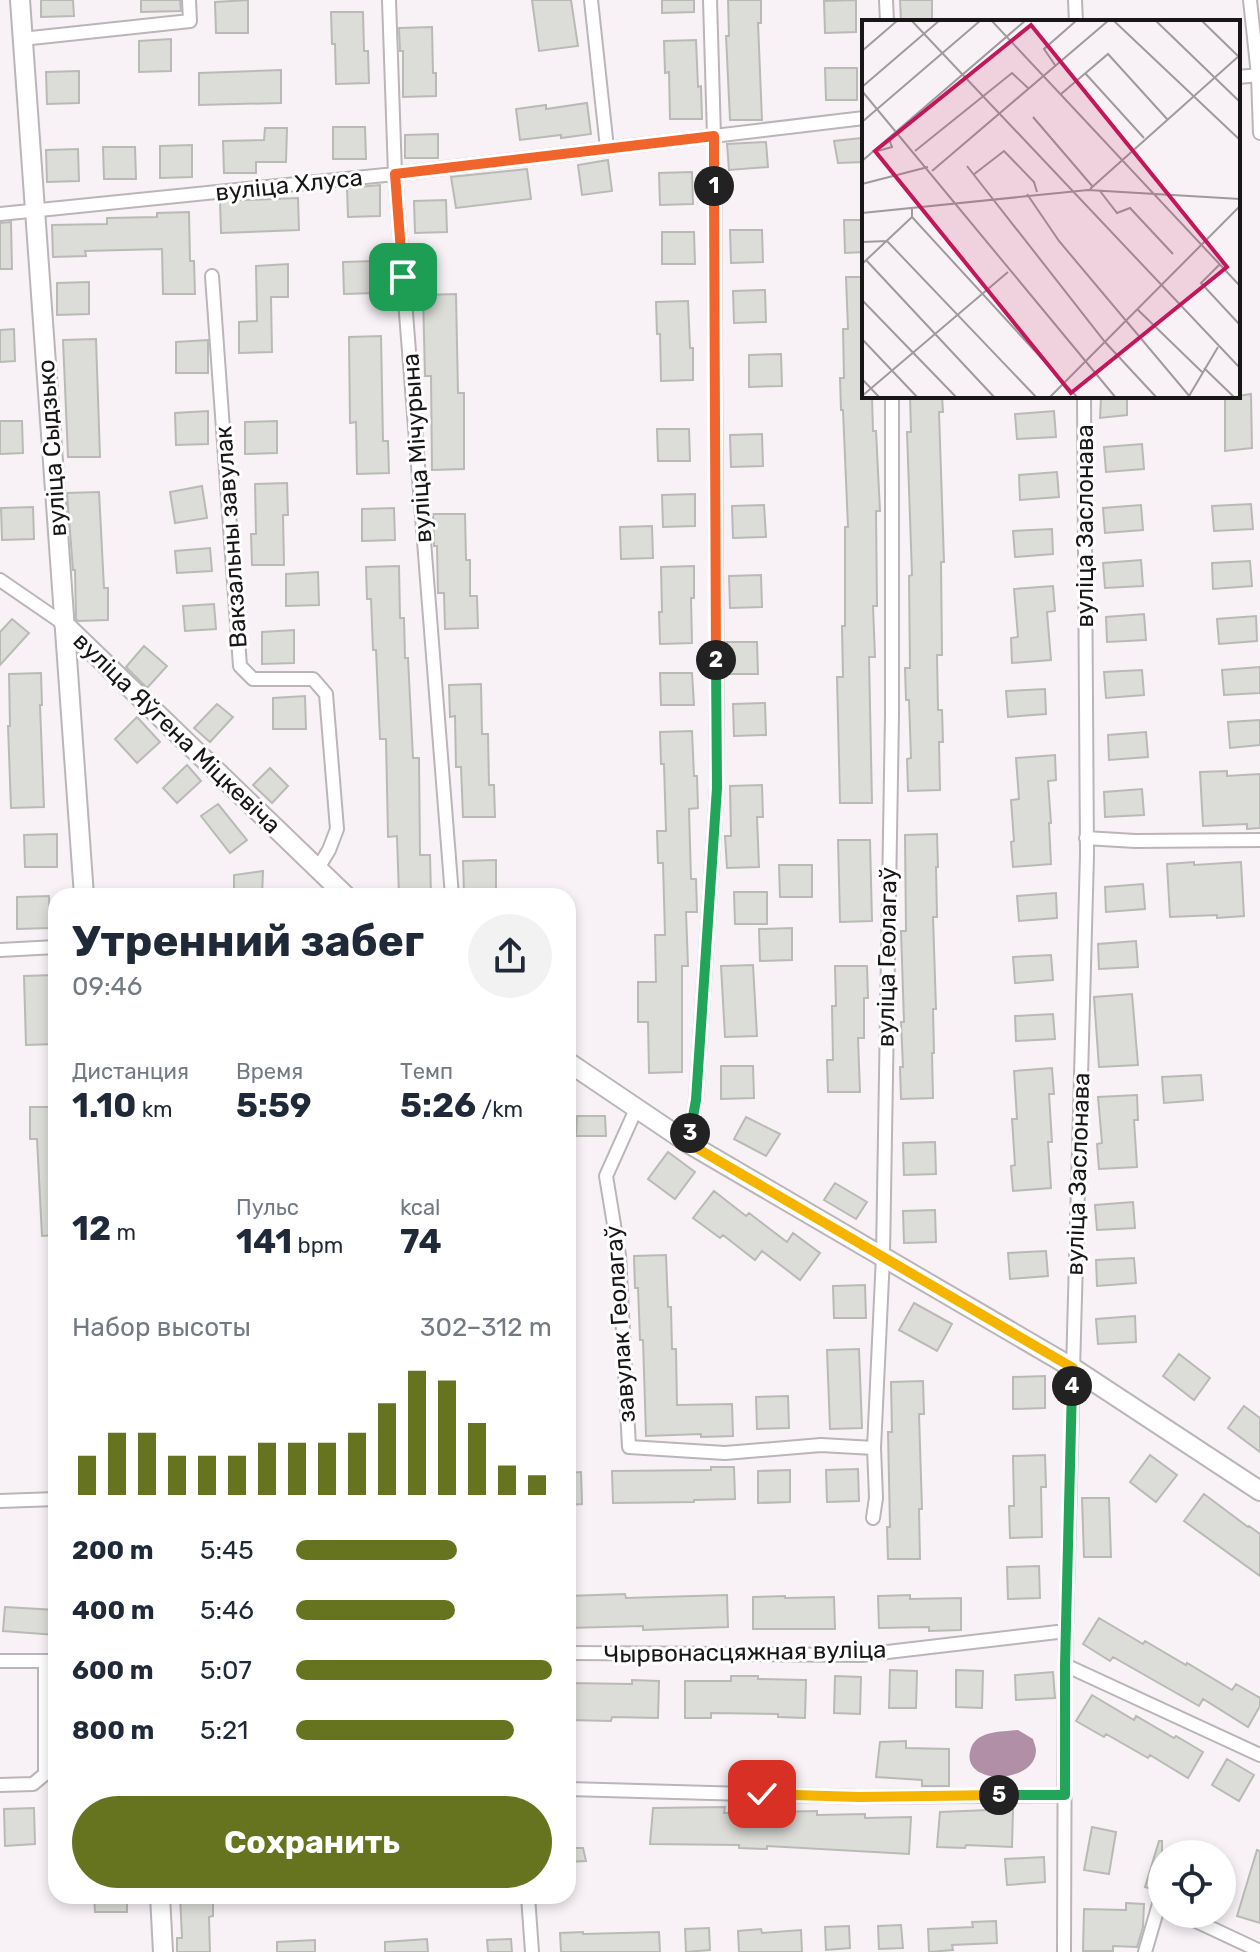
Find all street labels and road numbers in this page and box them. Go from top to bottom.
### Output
street label: вуліца Хлуса [214,163,364,207]
street label: вуліца Мічурына [396,352,438,544]
street label: вуліца Сыдзько [32,359,72,537]
street label: вуліца Заслонава [1071,424,1099,628]
street label: Вакзальны завулак [209,425,253,649]
street label: вуліца Яўгена Міцкевіча [68,627,286,839]
street label: вуліца Геолагаў [871,867,903,1047]
street label: вуліца Заслонава [1060,1072,1096,1276]
street label: завулак Геолагаў [599,1224,641,1424]
street label: Чырвонасцяжная вуліца [603,1636,887,1668]

